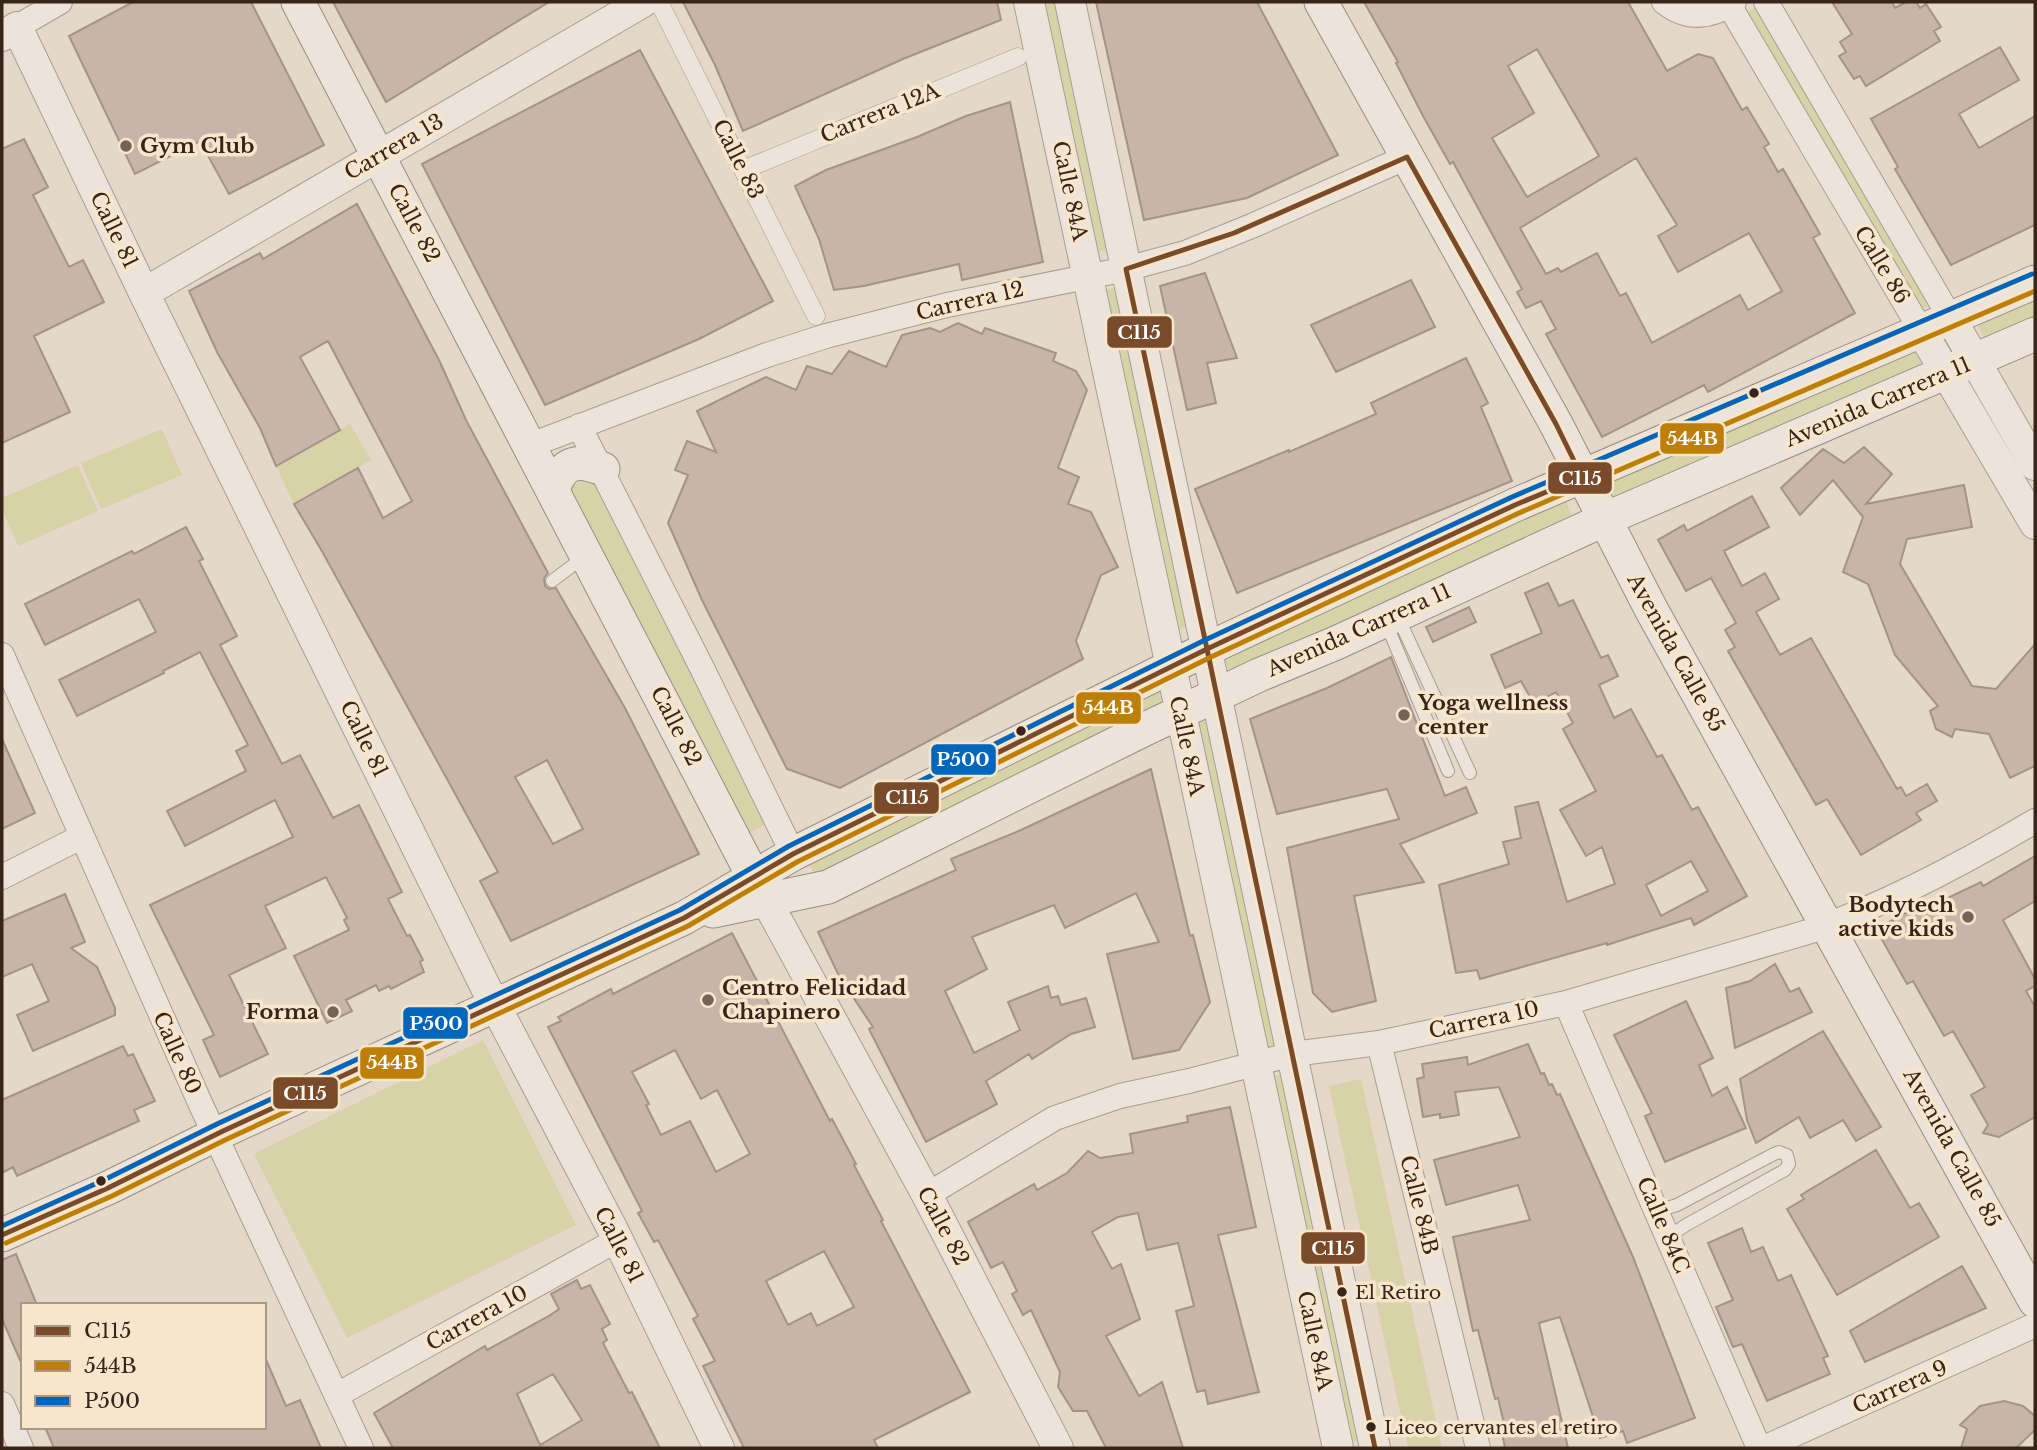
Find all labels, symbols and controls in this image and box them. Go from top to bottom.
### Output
street label: Carrera 12A [817,77,944,149]
street label: Carrera 13 [340,108,448,186]
street label: Calle 83 [707,115,769,203]
place label: Gym Club [140,133,254,159]
marker: Gym Club [118,138,134,154]
street label: Calle 84A [1047,139,1093,244]
street label: Calle 82 [382,179,446,267]
street label: Calle 81 [84,187,144,273]
street label: Calle 86 [1849,221,1915,309]
street label: Carrera 12 [913,276,1027,326]
line badge: C115 [1106,315,1173,349]
text: C115 [1117,321,1161,344]
street label: Avenida Carrera 11 [1780,351,1975,453]
unlabelled marker [1747,386,1761,400]
line badge: 544B [1659,422,1725,455]
text: 544B [1666,427,1718,450]
line badge: C115 [1547,461,1613,495]
text: C115 [1558,467,1602,490]
street label: Avenida Calle 85 [1621,568,1730,737]
street label: Avenida Carrera 11 [1262,578,1455,683]
street label: Calle 82 [645,682,707,770]
place label: Yoga wellness center [1417,690,1568,740]
line badge: 544B [1075,691,1142,725]
street label: Calle 84A [1164,694,1210,799]
street label: Calle 81 [334,696,394,782]
text: 544B [1082,696,1134,719]
marker: Yoga wellness center [1396,707,1412,723]
unlabelled marker [1014,724,1028,738]
line badge: P500 [930,743,997,776]
text: P500 [936,748,990,771]
line badge: C115 [873,781,940,815]
text: C115 [885,786,929,809]
place label: Bodytech active kids [1838,892,1954,942]
marker: Bodytech active kids [1960,909,1976,925]
place label: Centro Felicidad Chapinero [722,975,907,1025]
marker: Centro Felicidad Chapinero [700,992,716,1008]
street label: Carrera 10 [1426,996,1542,1044]
place label: Forma [246,999,319,1025]
marker: Forma [325,1004,341,1020]
line badge: P500 [402,1006,469,1040]
street label: Calle 80 [147,1008,207,1098]
text: P500 [409,1012,463,1035]
line badge: 544B [359,1046,425,1080]
text: 544B [366,1051,418,1074]
street label: Avenida Calle 85 [1897,1063,2006,1232]
line badge: C115 [272,1076,339,1110]
text: C115 [283,1082,327,1105]
street label: Calle 84B [1394,1153,1444,1257]
street label: Calle 84C [1631,1173,1695,1277]
unlabelled marker [94,1174,108,1188]
street label: Calle 82 [911,1182,975,1270]
street label: Calle 81 [589,1202,649,1288]
line badge: C115 [1300,1231,1366,1265]
text: C115 [1311,1237,1355,1260]
street label: Carrera 10 [422,1279,532,1357]
place label: El Retiro [1355,1281,1441,1304]
marker: El Retiro [1335,1285,1349,1299]
street label: Calle 84A [1292,1289,1338,1394]
legend [21,1303,266,1429]
text: C115 [84,1318,132,1344]
text: 544B [84,1353,137,1379]
street label: Carrera 9 [1848,1355,1952,1419]
text: P500 [84,1388,140,1414]
place label: Liceo cervantes el retiro [1384,1416,1618,1439]
marker: Liceo cervantes el retiro [1364,1420,1378,1434]

